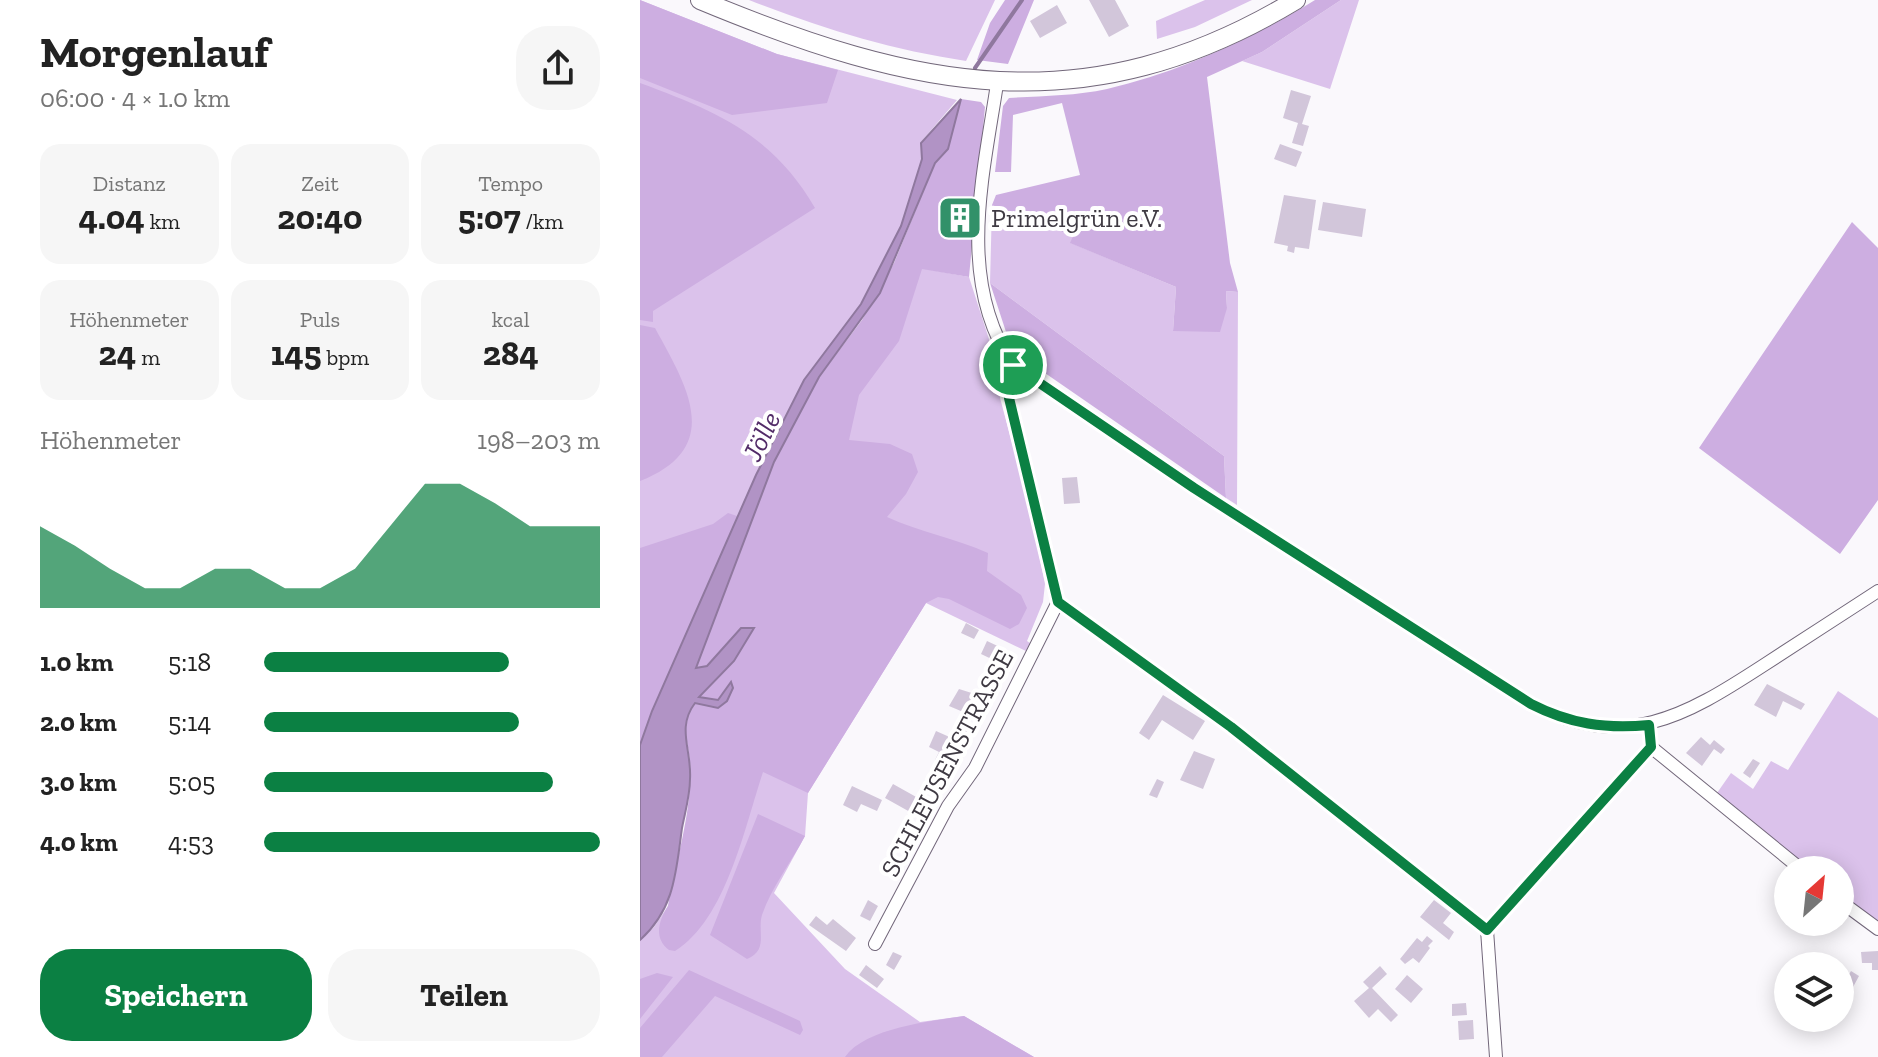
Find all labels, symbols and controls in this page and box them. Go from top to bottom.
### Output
text: Morgenlauf [40,25,269,78]
button: share [516,26,600,110]
text: 06:00 · 4 × 1.0 km [40,82,230,114]
text: Distanz [93,170,166,197]
text: Zeit [301,170,339,197]
text: Tempo [478,170,543,197]
building icon: Primelgrün e.V. [936,194,984,242]
text: 4.04 [79,197,145,238]
text: 20:40 [277,197,363,238]
text: 5:07 [458,197,521,238]
place label: Primelgrün e.V. [991,202,1162,234]
text: km [145,208,180,235]
text: /km [521,208,563,235]
text: Höhenmeter [69,306,189,333]
text: Puls [300,306,340,333]
text: kcal [492,306,530,333]
pin [979,331,1047,399]
text: 24 [99,333,136,374]
text: 145 [271,333,322,374]
text: 284 [483,333,539,374]
icon: arrive [991,343,1035,387]
text: m [136,344,160,371]
text: bpm [322,344,369,371]
water label: Jölle [735,406,787,467]
text: Höhenmeter [40,424,182,456]
text: 198–203 m [477,424,600,456]
street label: SCHLEUSENSTRASSE [874,644,1020,882]
text: 1.0 km [40,646,113,678]
text: 5:18 [168,646,211,678]
text: 2.0 km [40,706,117,738]
text: 5:14 [168,706,211,738]
text: 3.0 km [40,766,117,798]
text: 5:05 [168,766,215,798]
text: 4.0 km [40,826,118,858]
text: 4:53 [168,826,214,858]
north arrow [1774,856,1854,936]
map controls [1774,856,1854,1032]
button: Speichern [40,949,312,1041]
button: Teilen [328,949,600,1041]
button: layers [1774,952,1854,1032]

